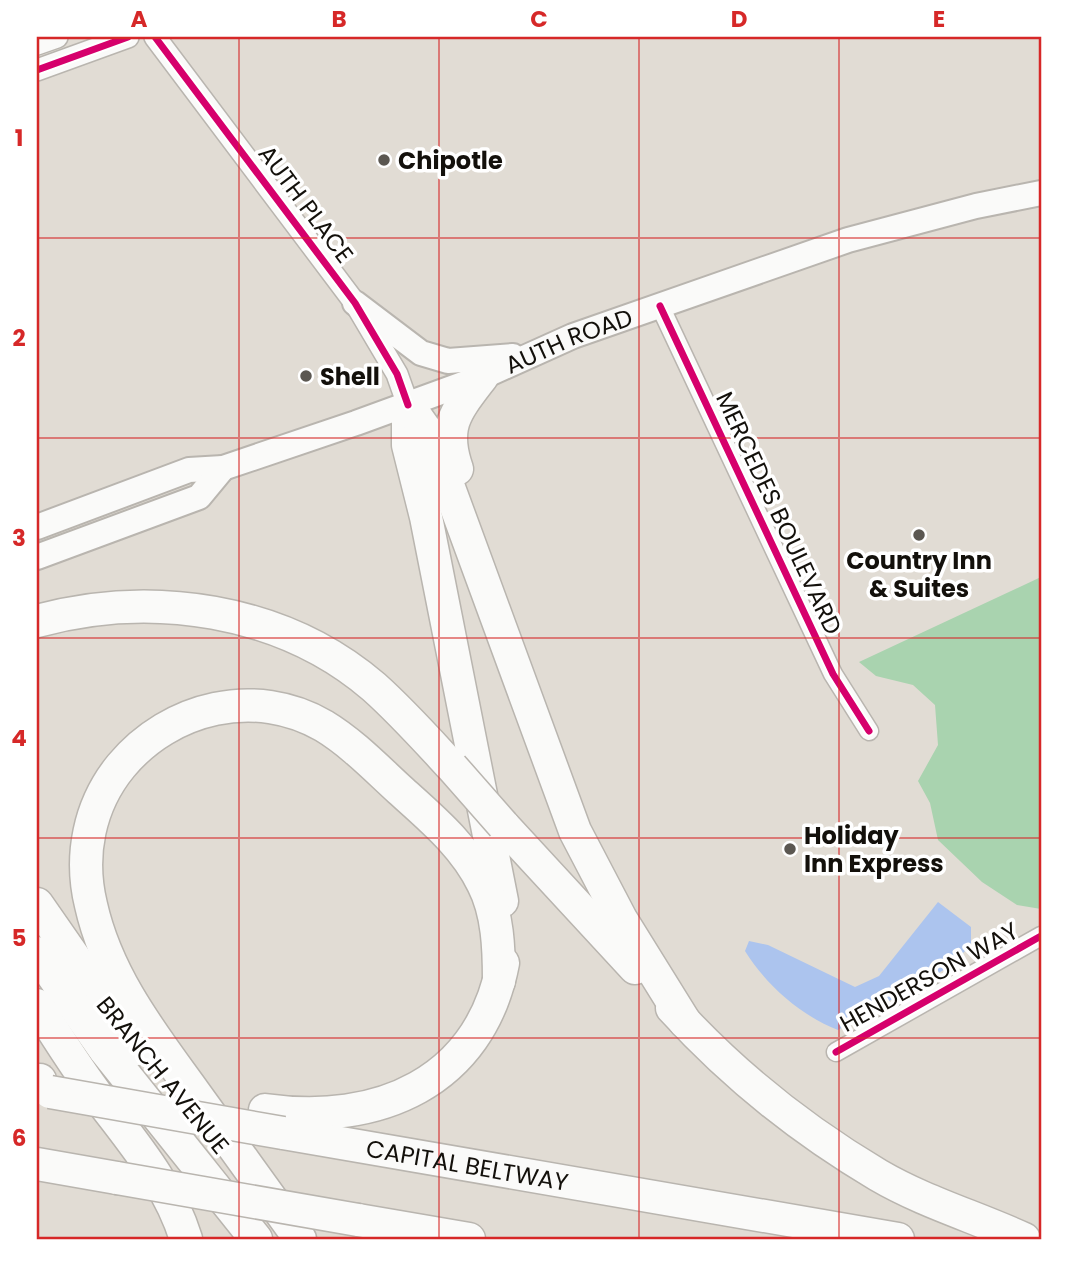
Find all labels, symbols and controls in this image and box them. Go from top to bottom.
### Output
text: A [131,3,148,35]
text: B [331,3,347,35]
text: C [530,3,548,35]
text: D [731,3,747,35]
text: E [933,3,945,35]
text: 1 [15,122,23,154]
street label: AUTH PLACE [251,138,361,270]
place label: Chipotle [398,144,503,177]
marker: Chipotle [376,152,392,168]
street label: AUTH ROAD [499,300,637,381]
text: 2 [12,322,26,354]
place label: Shell [320,360,380,393]
marker: Shell [298,368,314,384]
street label: MERCEDES BOULEVARD [708,386,850,640]
text: 3 [12,522,26,554]
marker: Country Inn & Suites [911,527,927,543]
place label: Country Inn & Suites [846,544,992,605]
text: 4 [11,722,27,754]
place label: Holiday Inn Express [804,819,944,880]
marker: Holiday Inn Express [782,841,798,857]
street label: HENDERSON WAY [834,914,1024,1040]
text: 5 [12,922,26,954]
street label: BRANCH AVENUE [89,989,237,1161]
text: 6 [12,1122,26,1154]
street label: CAPITAL BELTWAY [364,1131,571,1198]

